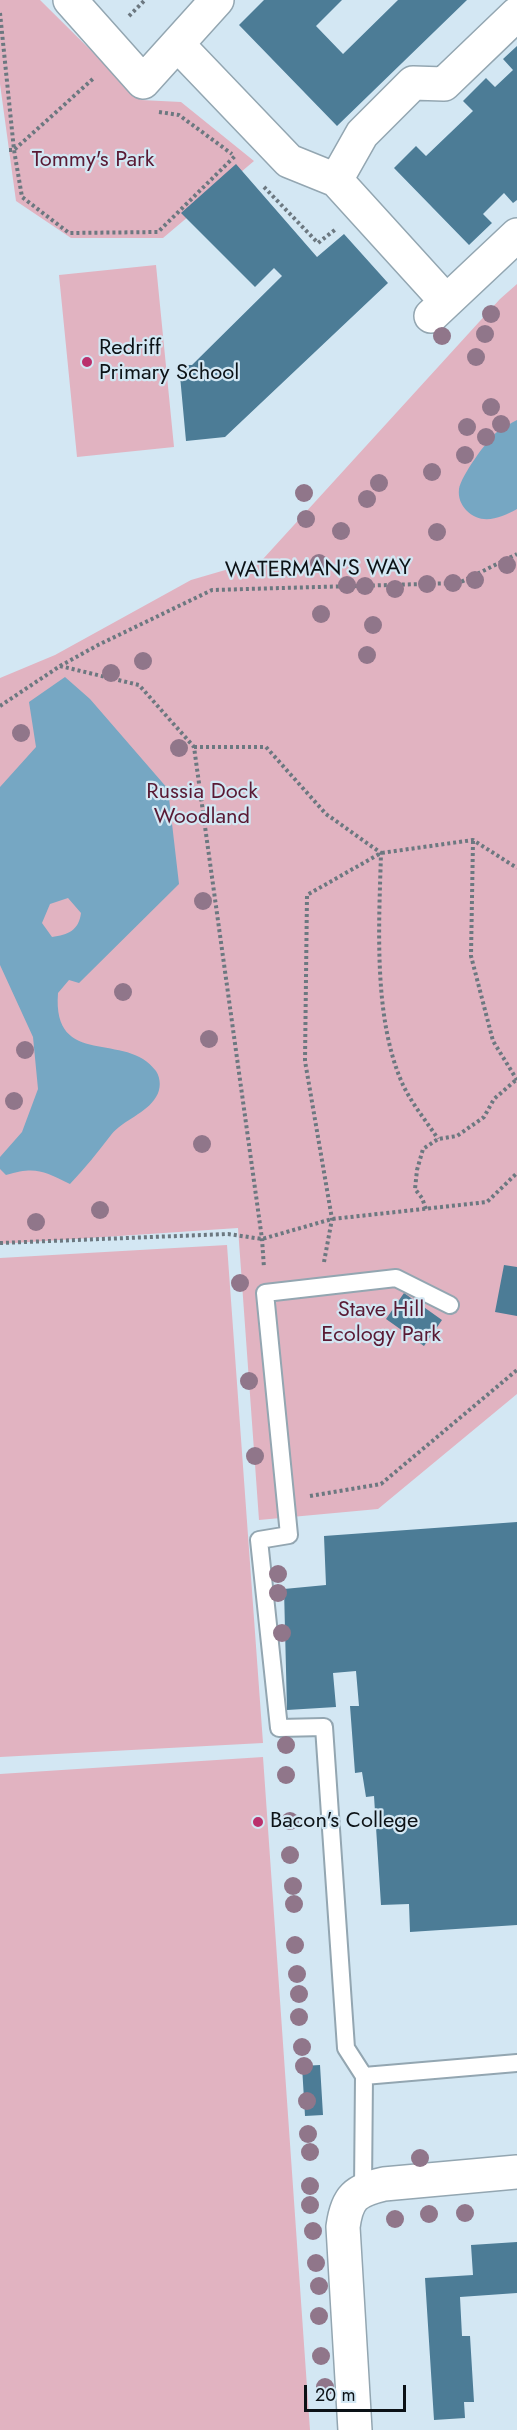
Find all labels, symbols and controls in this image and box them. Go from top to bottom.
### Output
park label: Tommy's Park [32,148,154,174]
place label: Redriff Primary School [99,336,239,388]
marker: Redriff Primary School [80,355,94,369]
street label: WATERMAN'S WAY [225,555,411,585]
park label: Russia Dock Woodland [146,780,258,831]
park label: Stave Hill Ecology Park [321,1298,441,1350]
place label: Bacon's College [270,1809,418,1835]
marker: Bacon's College [251,1815,265,1829]
scale bar [307,2373,409,2411]
text: 20 m [315,2382,355,2408]

